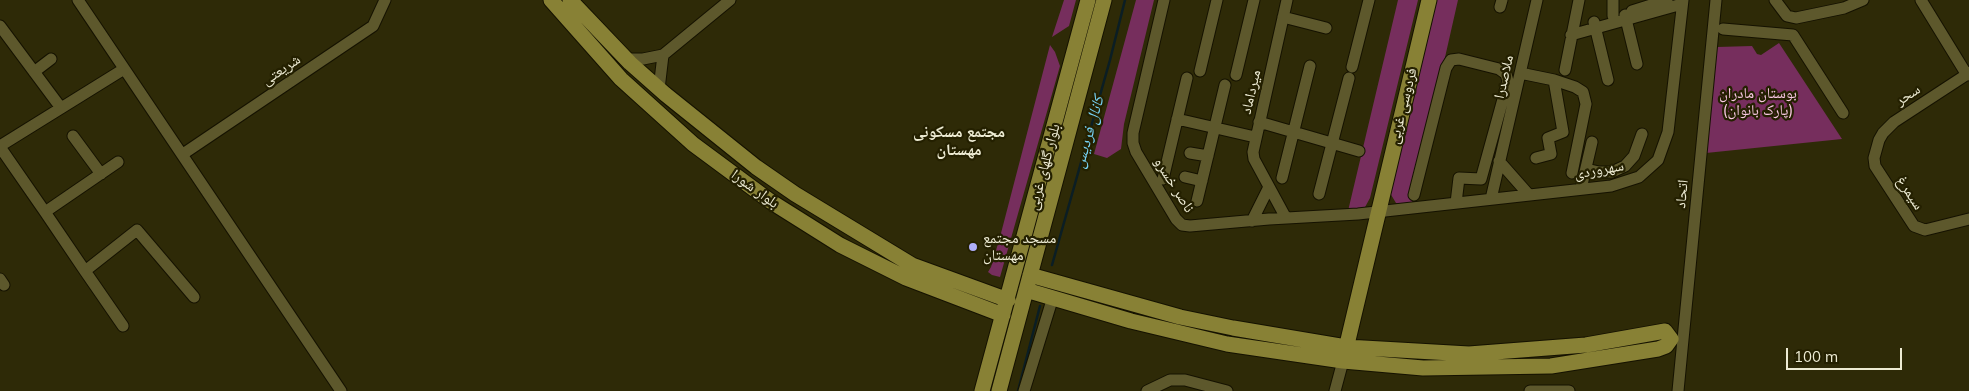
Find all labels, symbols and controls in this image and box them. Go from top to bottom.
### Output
street label: شریعتی [258,51,304,89]
street label: ملاصدرا [1490,53,1518,101]
street label: فردوسی غربی [1385,66,1421,146]
street label: میرداماد [1237,68,1265,116]
street label: سحر [1892,80,1924,110]
park label: بوستان مادران (پارک بانوان) [1719,84,1797,119]
water label: کانال فردیس [1070,94,1108,170]
district label: مجتمع مسکونی مهستان [913,122,1005,160]
street label: بلوار گلهای غربی [1024,122,1064,212]
street label: ناصر خسرو [1150,154,1198,216]
street label: سهروردی [1573,157,1625,183]
street label: بلوار شورا [728,166,782,212]
street label: سیمرغ [1892,173,1928,213]
street label: اتحاد [1672,179,1692,209]
place label: مسجد مجتمع مهستان [983,229,1056,264]
marker: مسجد مجتمع مهستان [967,241,979,253]
scale bar [1789,338,1905,370]
text: 100 m [1794,347,1838,366]

